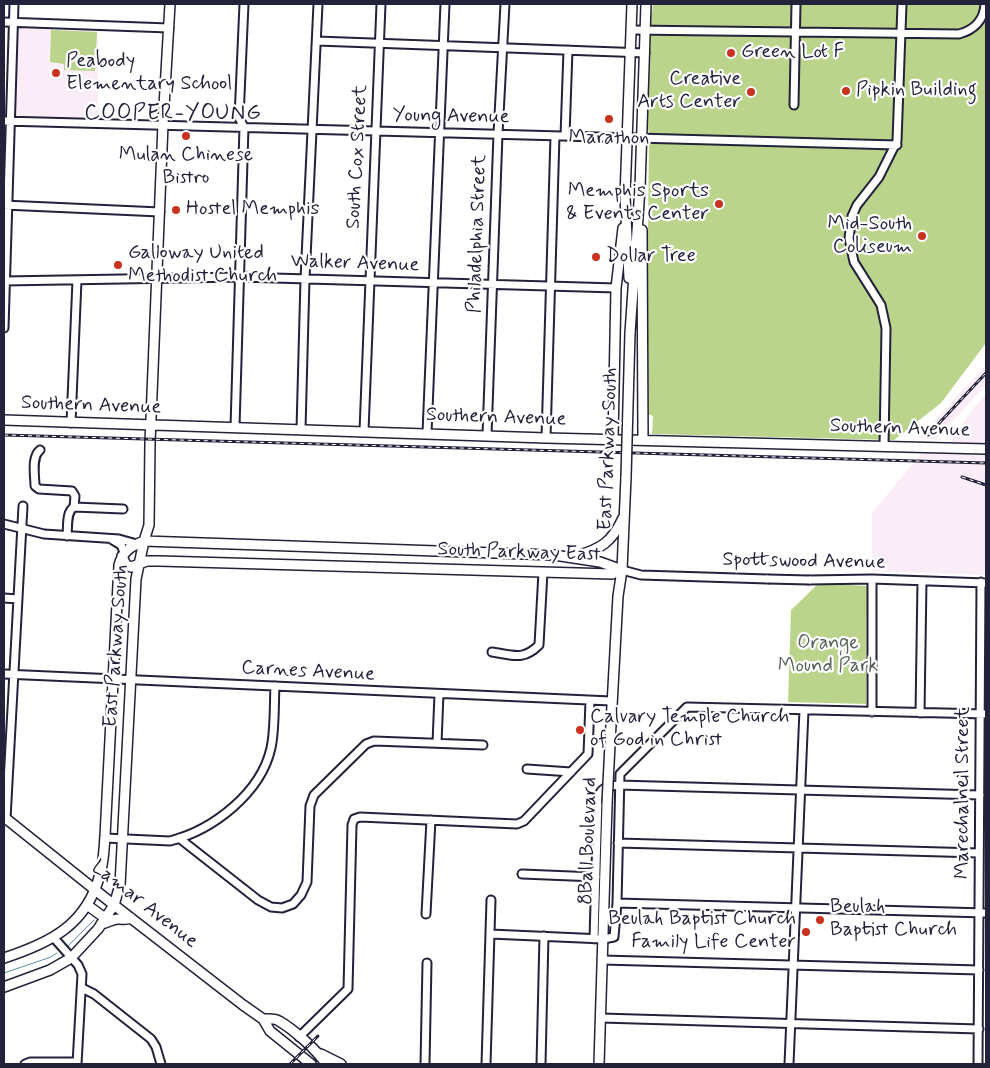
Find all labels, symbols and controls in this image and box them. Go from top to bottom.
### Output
place label: Green Lot F [741,41,844,65]
marker: Green Lot F [725,47,737,59]
place label: Peabody Elementary School [66,50,232,97]
marker: Peabody Elementary School [50,67,62,79]
place label: Creative Arts Center [637,68,741,115]
place label: Pipkin Building [856,79,977,103]
street label: South Cox Street [342,84,374,230]
marker: Pipkin Building [840,85,852,97]
marker: Creative Arts Center [745,86,757,98]
district label: COOPER-YOUNG [82,101,264,127]
street label: Young Avenue [392,104,510,130]
marker: Marathon [603,113,615,125]
place label: Marathon [569,127,649,151]
marker: Mulan Chinese Bistro [180,130,192,142]
place label: Mulan Chinese Bistro [119,144,253,191]
street label: Philadelphia Street [463,154,493,314]
place label: Memphis Sports & Events Center [566,180,709,227]
place label: Hostel Memphis [186,198,320,222]
marker: Memphis Sports & Events Center [713,198,725,210]
marker: Hostel Memphis [170,204,182,216]
place label: Mid-South Coliseum [827,213,912,260]
marker: Mid-South Coliseum [916,230,928,242]
place label: Galloway United Methodist Church [128,242,277,289]
place label: Dollar Tree [606,245,696,269]
street label: Walker Avenue [290,250,420,278]
marker: Dollar Tree [590,251,602,263]
marker: Galloway United Methodist Church [112,259,124,271]
street label: East Parkway South [594,367,624,531]
street label: Southern Avenue [20,392,162,420]
street label: Southern Avenue [425,404,567,432]
street label: Southern Avenue [829,415,971,443]
street label: South Parkway East [437,538,601,568]
street label: Spottswood Avenue [722,549,886,575]
street label: East Parkway South [99,564,135,728]
park label: Orange Mound Park [778,632,878,679]
street label: Carnes Avenue [241,657,375,687]
place label: Calvary Temple Church of God in Christ [590,706,789,753]
street label: Marechalneil Street [952,707,976,879]
marker: Calvary Temple Church of God in Christ [574,724,586,736]
street label: 8Ball Boulevard [575,777,603,905]
street label: Lamar Avenue [86,856,202,954]
place label: Beulah Baptist Church [830,896,957,943]
place label: Beulah Baptist Church Family Life Center [608,908,796,955]
marker: Beulah Baptist Church [814,914,826,926]
marker: Beulah Baptist Church Family Life Center [800,926,812,938]

